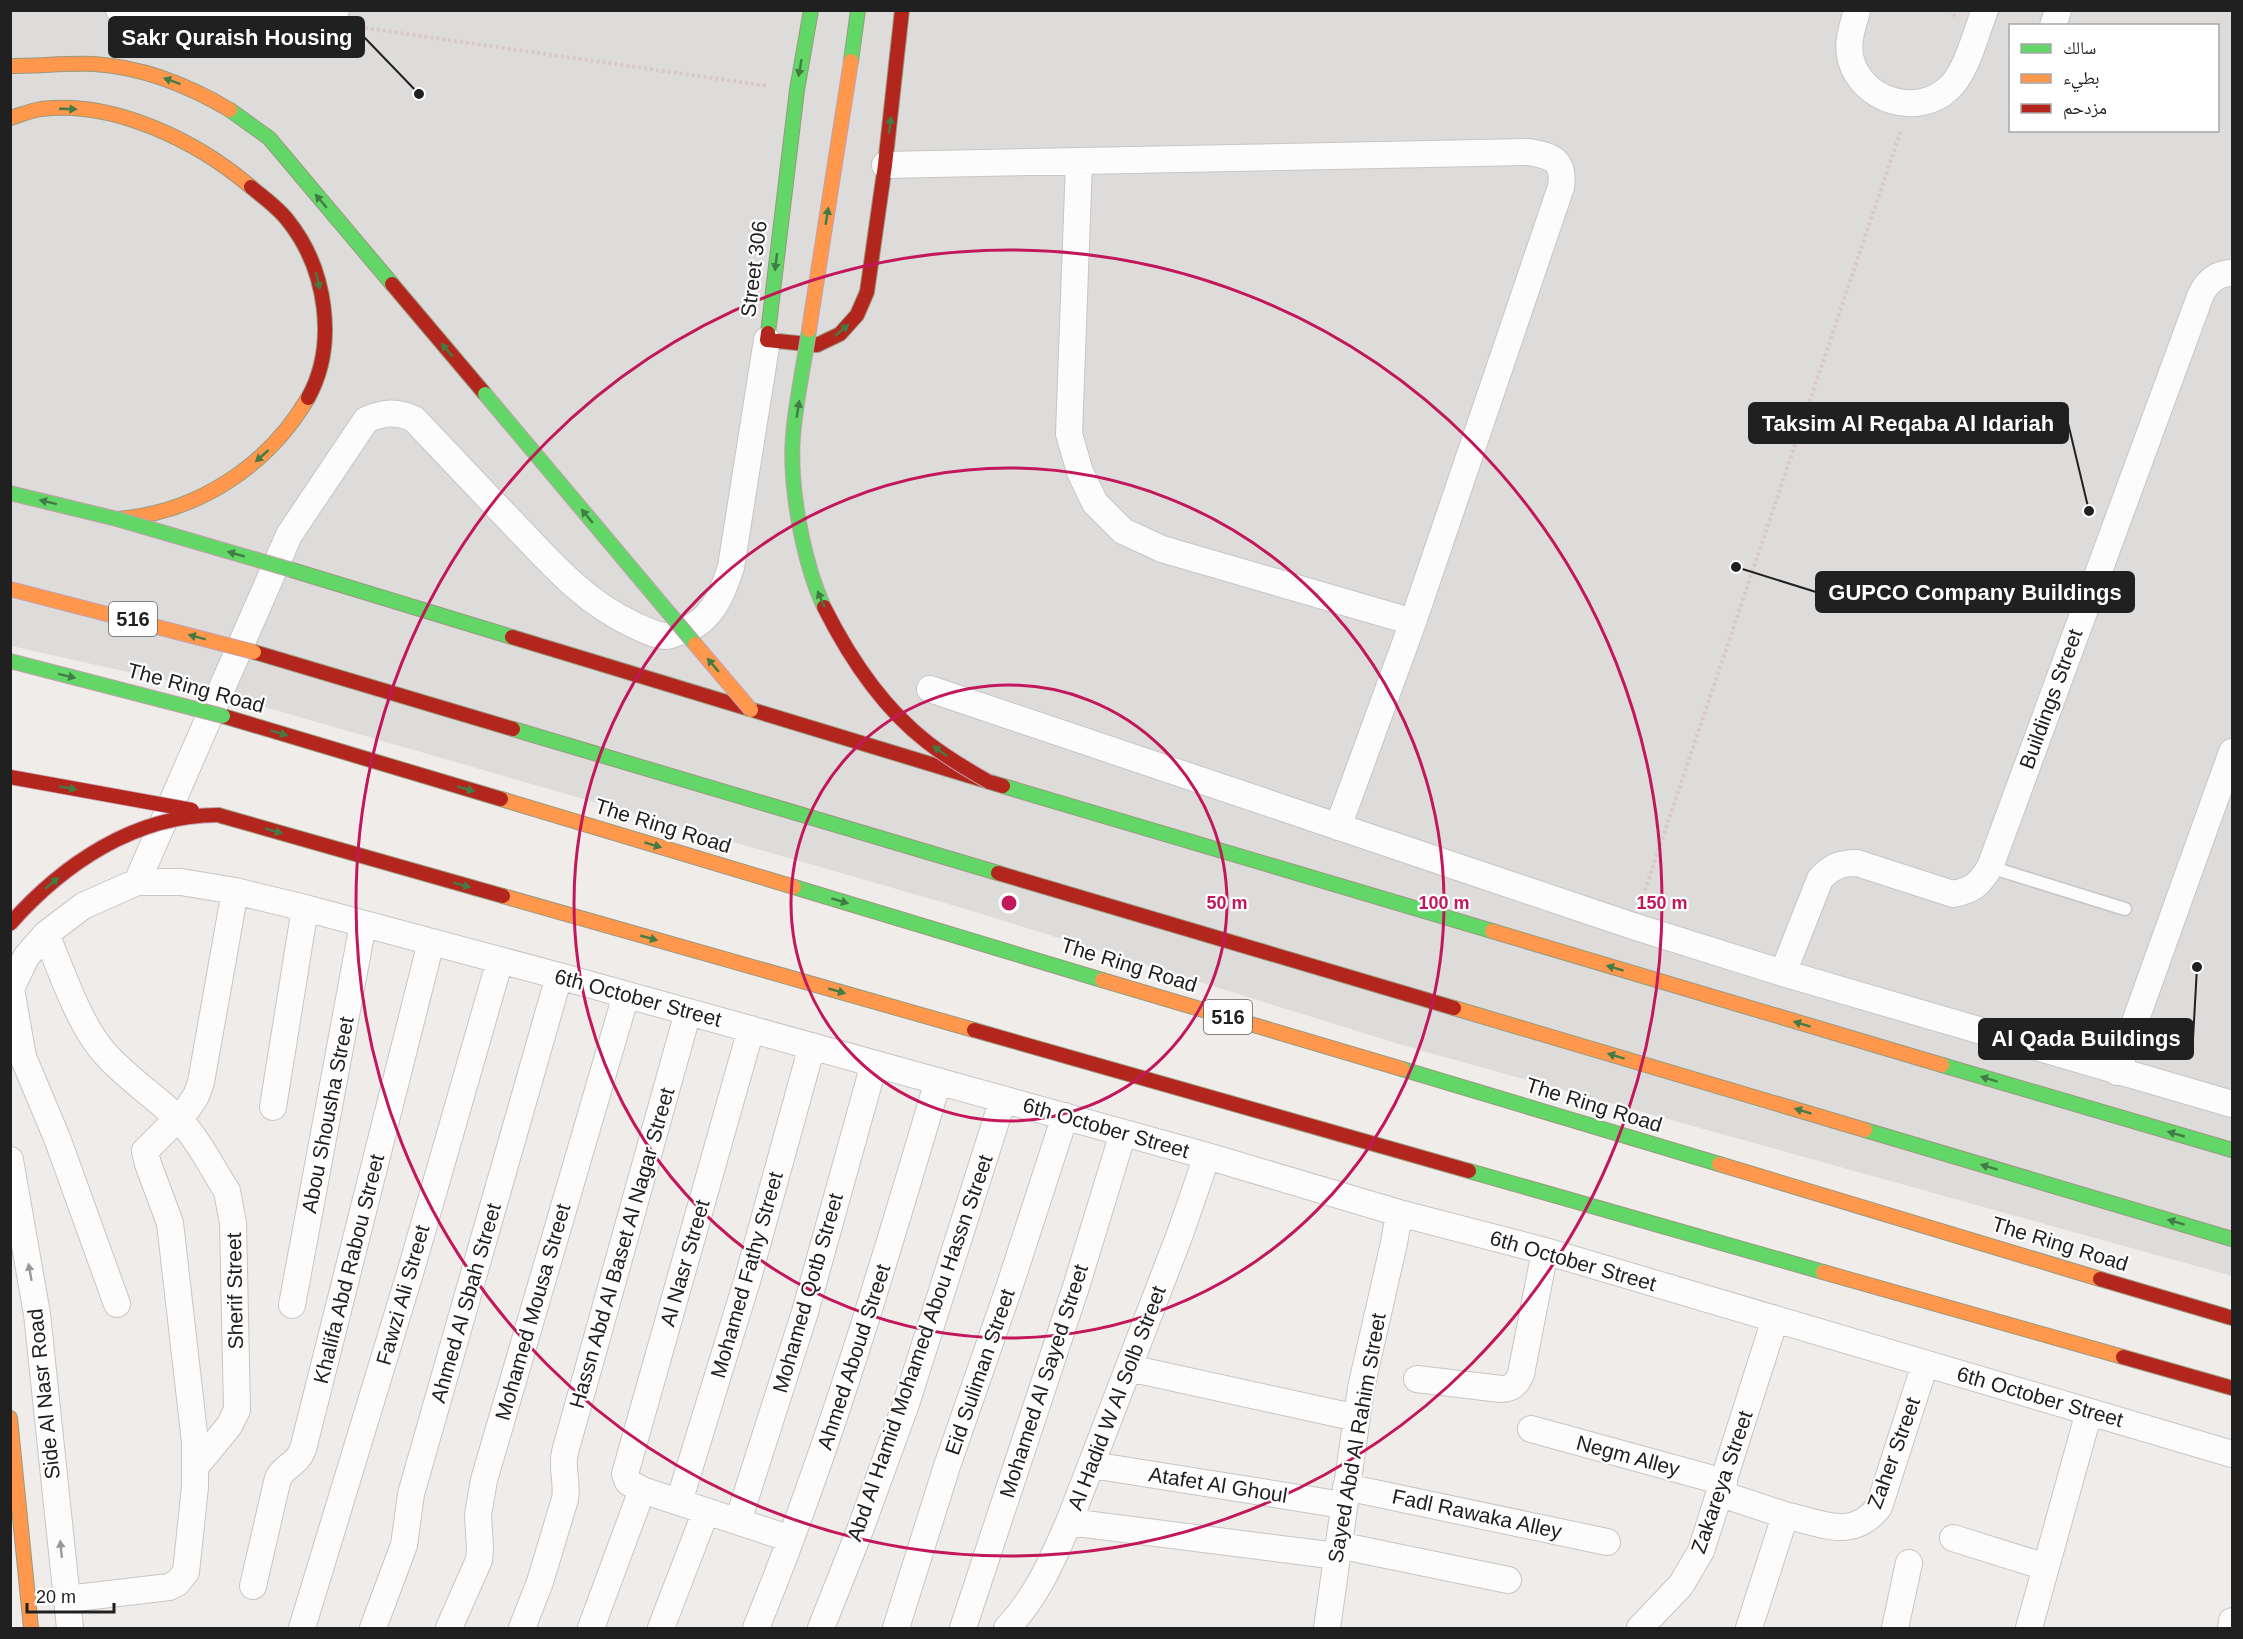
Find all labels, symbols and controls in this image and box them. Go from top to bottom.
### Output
callout: Sakr Quraish Housing [109,17,364,57]
legend [2009,24,2219,132]
text: Sakr Quraish Housing [121,25,353,50]
text: سالك [2063,38,2096,58]
one-way arrow [796,59,805,78]
text: بطيء [2063,68,2100,93]
one-way arrow [163,75,181,85]
text: مزدحم [2063,98,2107,120]
one-way arrow [58,105,77,114]
one-way arrow [885,115,895,134]
one-way arrow [315,194,328,209]
one-way arrow [823,206,832,225]
street label: Street 306 [736,219,771,318]
one-way arrow [772,252,781,271]
one-way arrow [314,272,323,291]
one-way arrow [834,324,850,337]
one-way arrow [441,343,454,358]
one-way arrow [793,399,802,418]
callout: Taksim Al Reqaba Al Idariah [1749,403,2068,443]
text: Taksim Al Reqaba Al Idariah [1762,411,2054,436]
one-way arrow [255,449,270,462]
one-way arrow [39,497,57,507]
one-way arrow [581,509,594,524]
one-way arrow [227,549,245,558]
callout: GUPCO Company Buildings [1816,572,2134,612]
text: GUPCO Company Buildings [1828,580,2122,605]
one-way arrow [816,590,826,608]
road number: 516 [109,602,157,636]
street label: Buildings Street [2015,626,2087,772]
one-way arrow [188,631,207,641]
street label: The Ring Road [125,658,267,717]
one-way arrow [707,658,720,673]
one-way arrow [58,671,76,681]
one-way arrow [271,729,289,738]
one-way arrow [932,745,948,757]
one-way arrow [59,784,78,793]
one-way arrow [457,785,475,794]
street label: The Ring Road [592,794,734,857]
one-way arrow [265,827,283,836]
one-way arrow [644,841,662,850]
one-way arrow [44,877,60,890]
one-way arrow [453,880,471,890]
centre of rings [999,893,1019,913]
text: 50 m [1206,893,1248,913]
text: 100 m [1418,893,1470,913]
text: 150 m [1636,893,1688,913]
one-way arrow [831,897,849,906]
street label: The Ring Road [1058,933,1200,996]
one-way arrow [640,934,658,943]
one-way arrow [1606,963,1624,972]
street label: 6th October Street [552,964,724,1031]
one-way arrow [828,987,846,996]
road number: 516 [1204,1000,1252,1034]
street label: Abou Shousha Street [297,1015,358,1215]
one-way arrow [1793,1019,1811,1028]
callout: Al Qada Buildings [1979,1019,2193,1059]
text: Al Qada Buildings [1991,1026,2181,1051]
one-way arrow [1607,1051,1625,1060]
street label: The Ring Road [1523,1073,1665,1136]
one-way arrow [1980,1074,1998,1083]
street label: Hassn Abd Al Baset Al Nagar Street [565,1085,678,1411]
street label: 6th October Street [1020,1093,1192,1162]
one-way arrow [1793,1106,1811,1115]
one-way arrow [2167,1128,2185,1138]
street label: Abd Al Hamid Mohamed Abou Hassn Street [842,1151,997,1544]
street label: Khalifa Abd Rabou Street [309,1152,388,1386]
one-way arrow [1980,1162,1998,1171]
street label: Mohamed Fathy Street [706,1169,787,1381]
street label: Mohamed Qotb Street [768,1190,847,1395]
street label: Al Nasr Street [655,1197,714,1329]
street label: Ahmed Al Sbah Street [426,1200,505,1405]
street label: Mohamed Mousa Street [491,1201,575,1423]
street label: The Ring Road [1989,1212,2131,1275]
one-way arrow [2167,1217,2185,1226]
street label: Fawzi Ali Street [372,1222,434,1368]
street label: 6th October Street [1487,1226,1659,1295]
street label: Sherif Street [222,1232,247,1350]
street label: Ahmed Aboud Street [813,1261,894,1453]
street label: Mohamed Al Sayed Street [995,1261,1092,1500]
one-way arrow [25,1263,34,1282]
street label: Al Hadid W Al Solb Street [1063,1282,1170,1513]
street label: Eid Suliman Street [940,1286,1019,1458]
street label: Side Al Nasr Road [23,1308,64,1481]
street label: Sayed Abd Al Rahim Street [1323,1311,1390,1565]
street label: 6th October Street [1954,1362,2126,1431]
street label: Zaher Street [1863,1394,1924,1512]
street label: Zakareya Street [1686,1407,1757,1556]
street label: Negm Alley [1574,1431,1683,1480]
street label: Atafet Al Ghoul [1147,1462,1289,1507]
street label: Fadl Rawaka Alley [1390,1484,1564,1543]
one-way arrow [57,1540,66,1559]
scale bar [27,1576,114,1614]
text: 20 m [36,1587,76,1607]

